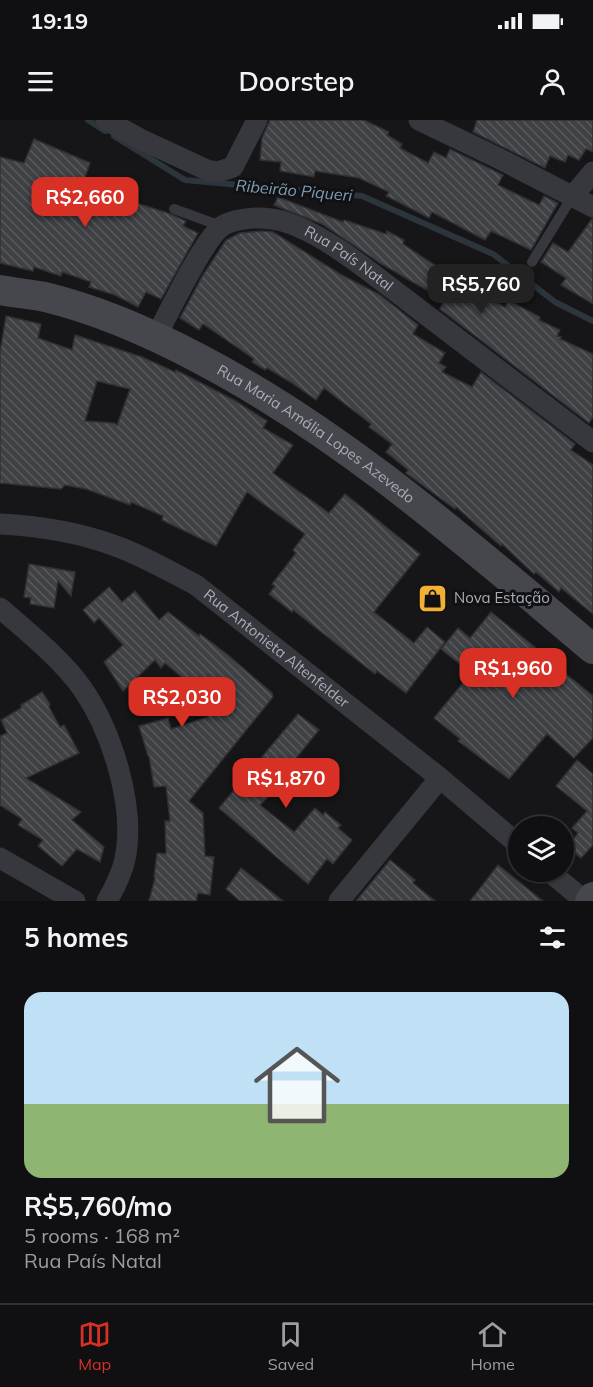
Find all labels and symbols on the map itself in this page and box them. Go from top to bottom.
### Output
water label: Ribeirão Piqueri [235,175,353,205]
pin: R$2,660 [30,177,140,228]
street label: Rua País Natal [301,221,397,295]
pin: R$5,760 [426,264,536,315]
street label: Rua Maria Amália Lopes Azevedo [214,360,419,507]
shop icon: Nova Estação [417,582,449,614]
street label: Rua Antonieta Altenfelder [200,585,354,712]
place label: Nova Estação [454,588,550,607]
pin: R$1,960 [458,648,568,699]
pin: R$2,030 [127,677,237,728]
pin: R$1,870 [231,758,341,809]

